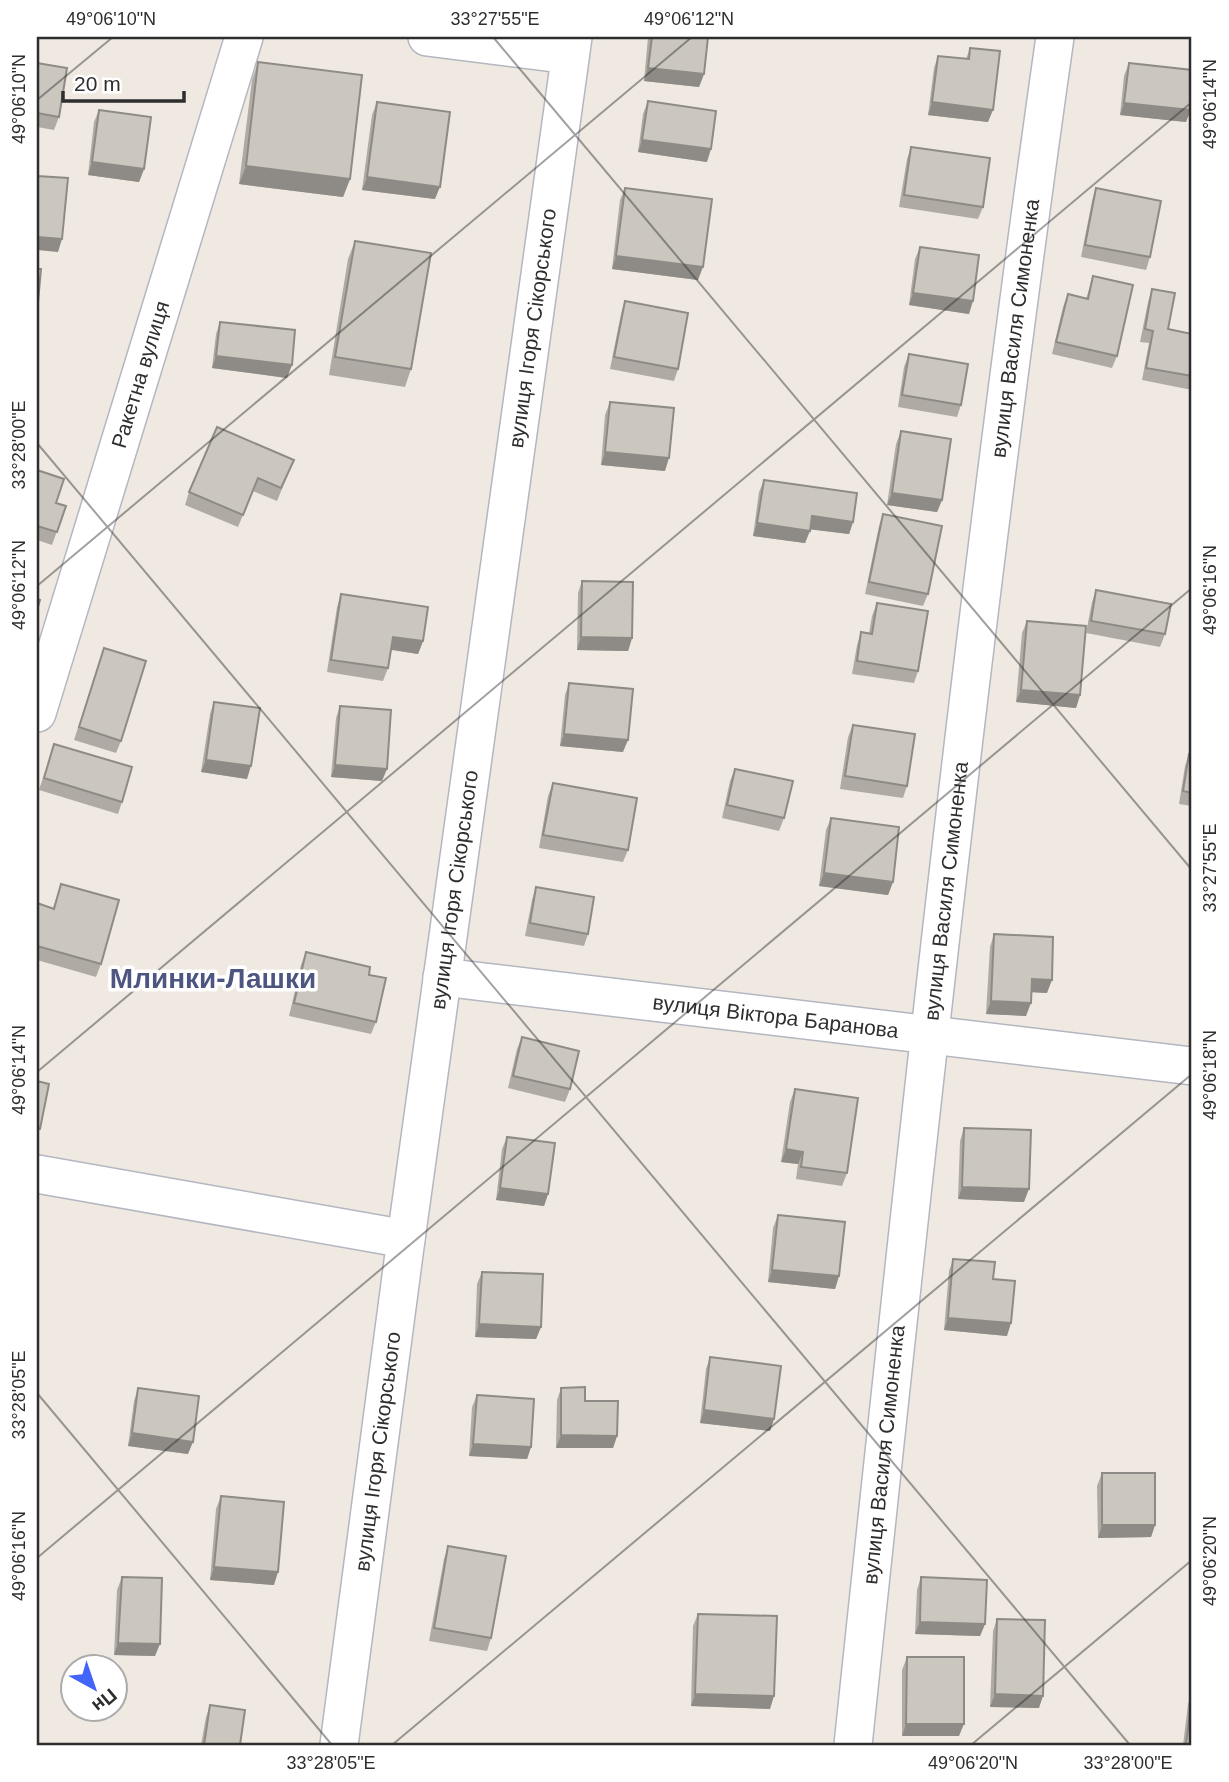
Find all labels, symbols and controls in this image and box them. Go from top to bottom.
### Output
text: 49°06'10"N [66,9,156,29]
text: 33°27'55"E [450,9,540,29]
text: 49°06'12"N [644,9,734,29]
text: 49°06'10"N [9,54,29,144]
text: 49°06'14"N [1200,59,1220,149]
scale bar [63,60,184,104]
text: 20 m [74,72,121,95]
street label: вулиця Василя Симоненка [987,197,1043,459]
street label: вулиця Ігоря Сікорського [504,207,560,449]
street label: Ракетна вулиця [107,298,173,451]
text: 33°28'00"E [9,400,29,490]
text: 49°06'12"N [9,540,29,630]
text: 49°06'16"N [1200,545,1220,635]
street label: вулиця Василя Симоненка [919,760,972,1022]
street label: вулиця Ігоря Сікорського [426,769,482,1011]
text: 33°27'55"E [1200,823,1220,913]
district label: Млинки-Лашки [110,963,316,994]
street label: вулиця Віктора Баранова [652,990,900,1042]
text: 49°06'14"N [9,1025,29,1115]
text: 49°06'18"N [1200,1030,1220,1120]
street label: вулиця Василя Симоненка [858,1323,909,1585]
street label: вулиця Ігоря Сікорського [350,1330,405,1573]
text: 33°28'05"E [9,1350,29,1440]
text: 49°06'16"N [9,1511,29,1601]
text: 49°06'20"N [1200,1516,1220,1606]
north arrow [60,1652,130,1722]
text: Пн [88,1685,121,1717]
text: 33°28'05"E [286,1753,376,1773]
text: 49°06'20"N [928,1753,1018,1773]
text: 33°28'00"E [1083,1753,1173,1773]

